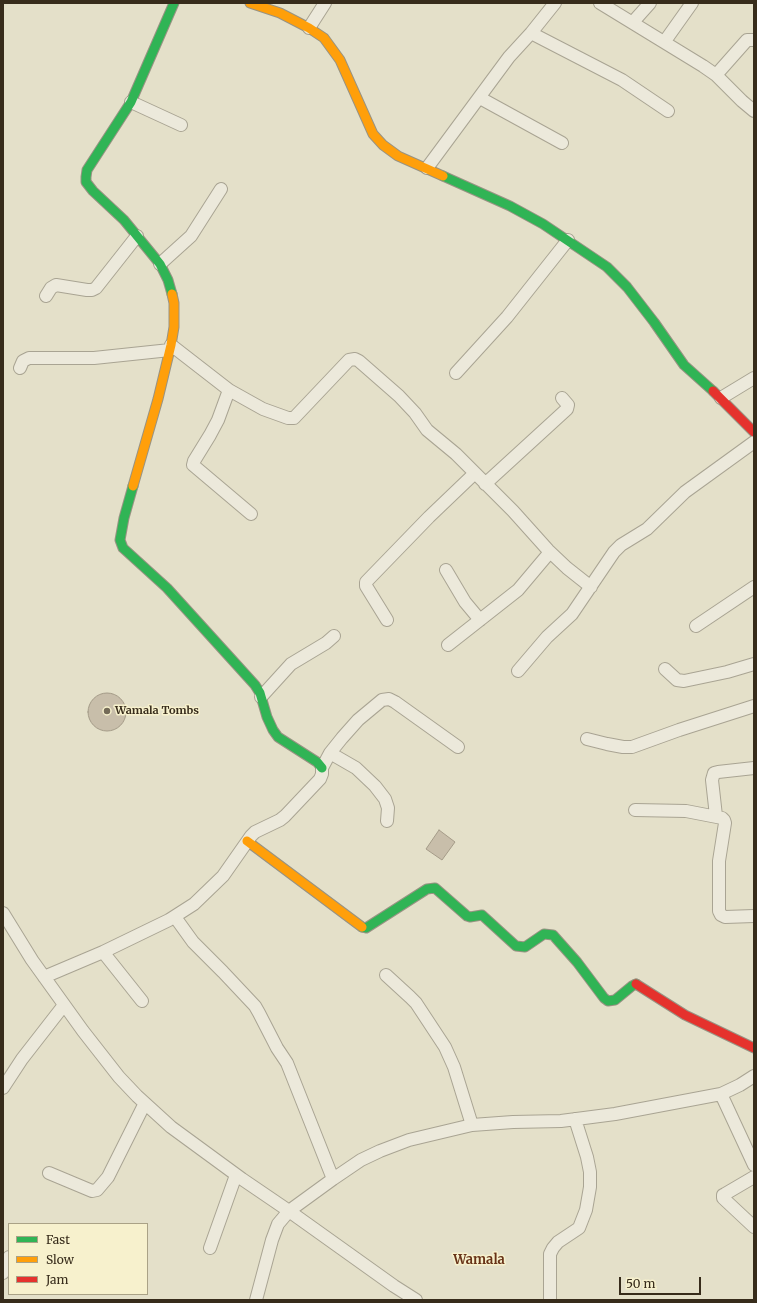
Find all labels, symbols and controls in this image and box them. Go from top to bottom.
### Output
place label: Wamala Tombs [115,704,199,718]
marker: Wamala Tombs [102,706,112,716]
legend [8,1223,148,1295]
text: Fast [46,1232,70,1247]
text: Slow [46,1252,74,1267]
district label: Wamala [453,1252,505,1268]
scale bar [621,1269,703,1295]
text: Jam [46,1272,68,1287]
text: 50 m [626,1276,655,1291]

